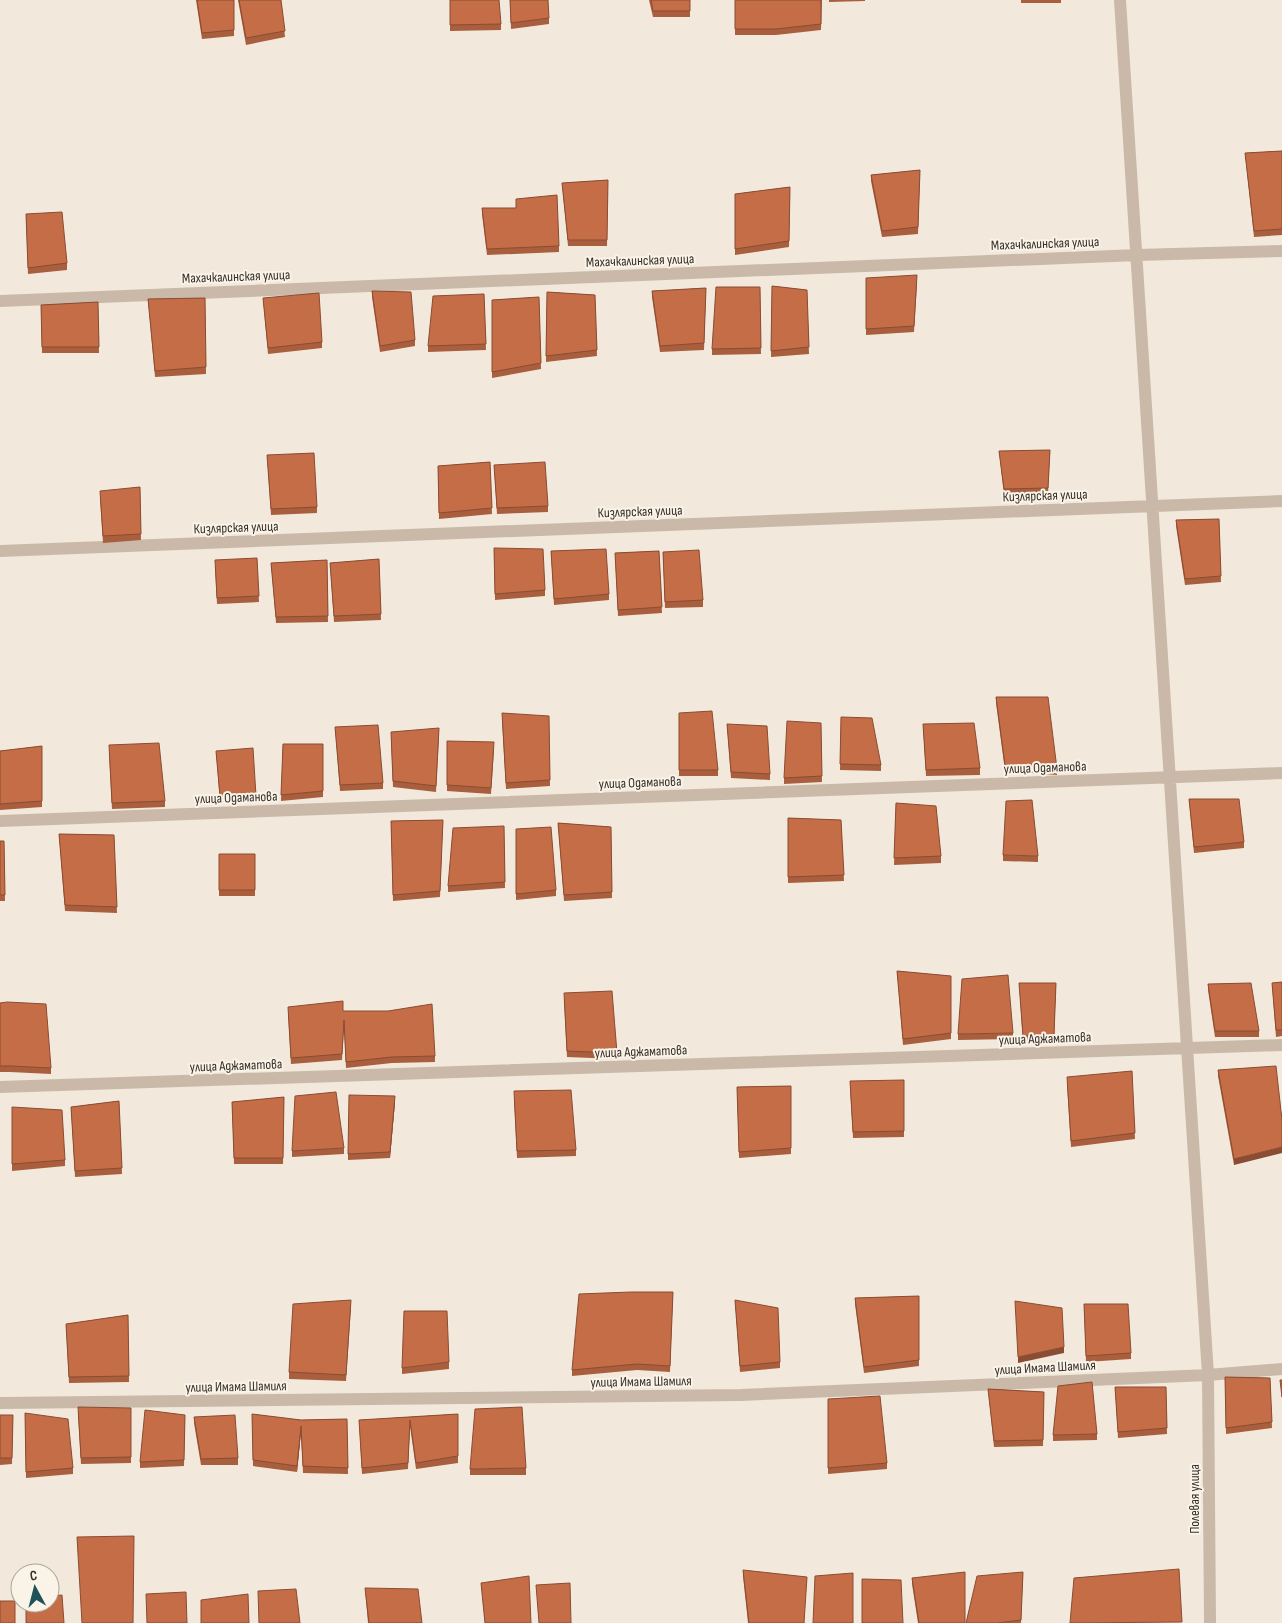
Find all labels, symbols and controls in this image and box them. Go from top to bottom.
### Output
street label: Махачкалинская улица [991,233,1099,254]
street label: Махачкалинская улица [586,250,694,271]
street label: Махачкалинская улица [182,266,290,287]
street label: Кизлярская улица [1002,486,1088,505]
street label: Кизлярская улица [597,502,683,521]
street label: Кизлярская улица [193,518,279,537]
street label: улица Одаманова [1003,758,1087,777]
street label: улица Одаманова [598,773,682,792]
street label: улица Одаманова [194,788,278,807]
street label: улица Аджаматова [998,1028,1092,1049]
street label: улица Аджаматова [594,1041,688,1062]
street label: улица Аджаматова [189,1055,283,1076]
street label: улица Имама Шамиля [994,1356,1096,1379]
street label: улица Имама Шамиля [590,1372,692,1391]
street label: улица Имама Шамиля [185,1377,287,1396]
street label: Полевая улица [1186,1464,1203,1534]
north arrow [10,1563,60,1613]
text: С [29,1567,38,1584]

